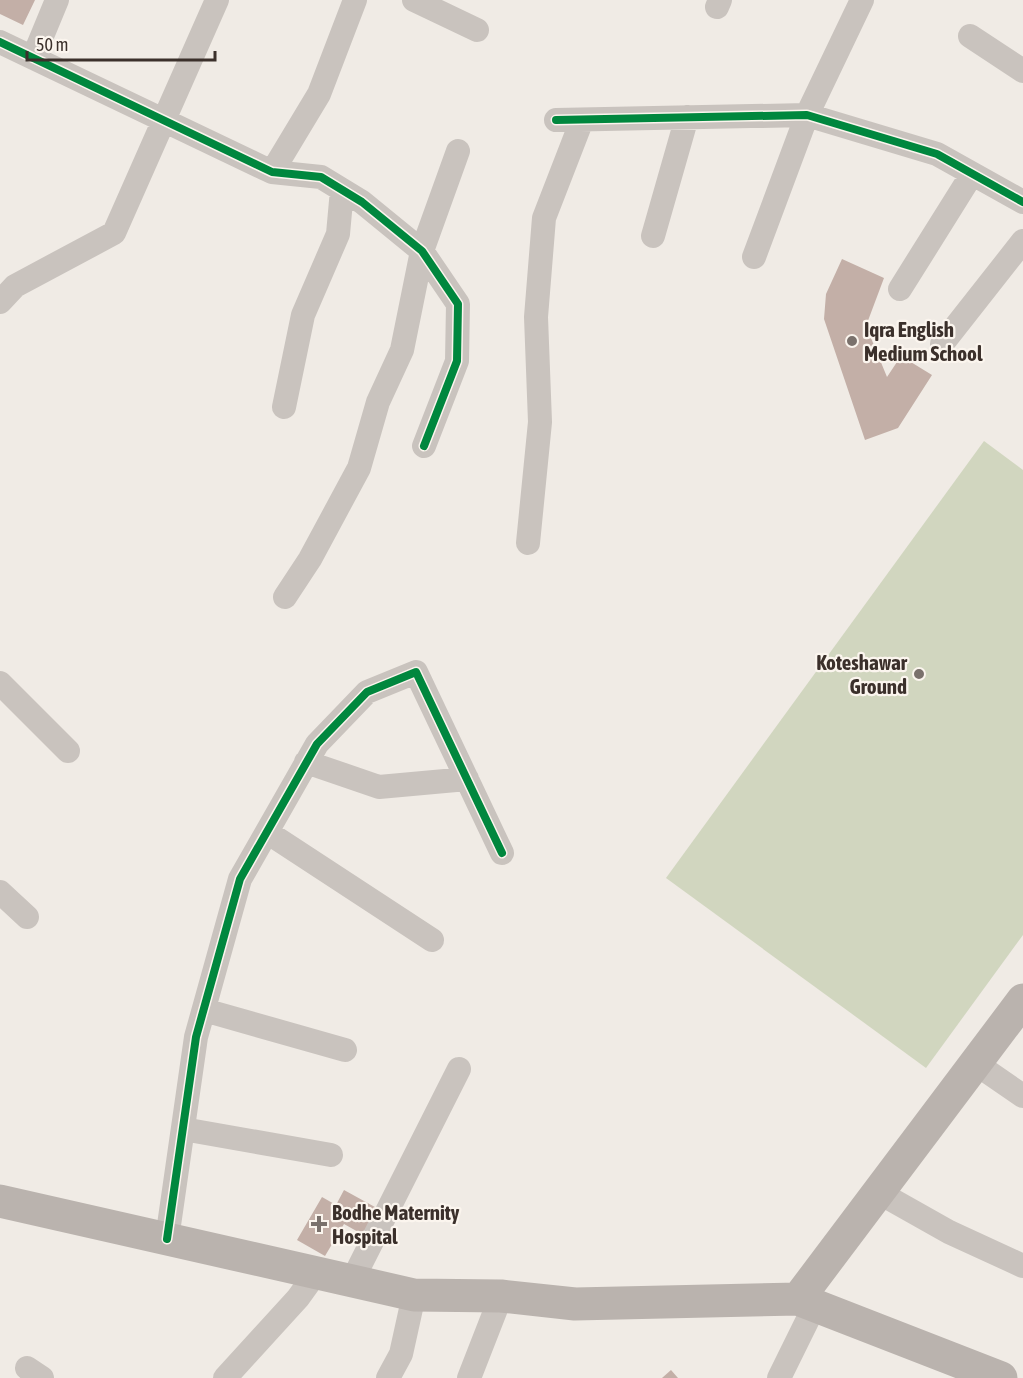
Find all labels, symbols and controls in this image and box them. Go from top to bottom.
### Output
scale bar [27,24,214,62]
text: 50 m [36,34,68,55]
place label: Iqra English Medium School [864,317,983,365]
marker: Iqra English Medium School [845,334,859,348]
place label: Koteshawar Ground [816,650,908,698]
marker: Koteshawar Ground [912,667,926,681]
place label: Bodhe Maternity Hospital [332,1200,460,1248]
marker: Bodhe Maternity Hospital [310,1215,328,1233]

